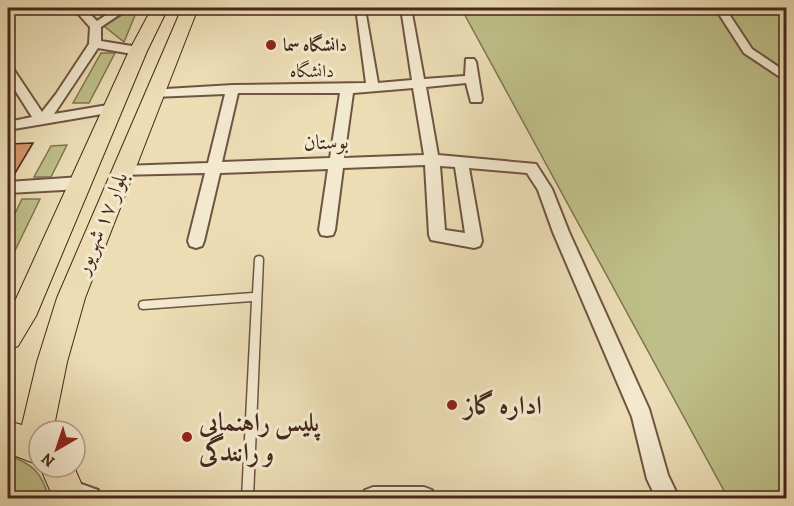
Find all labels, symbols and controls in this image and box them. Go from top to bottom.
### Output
place label: دانشگاه سما [283,33,347,57]
marker: دانشگاه سما [264,38,278,52]
street label: دانشگاه [290,59,334,83]
street label: بوستان [303,127,349,157]
street label: بلوار ١٧ شهریور [67,168,134,280]
place label: اداره گاز [461,388,542,423]
marker: اداره گاز [445,398,459,412]
place label: پلیس راهنمایی و رانندگی [198,405,321,470]
north arrow [27,419,87,479]
marker: پلیس راهنمایی و رانندگی [180,430,194,444]
text: N [36,447,60,472]

